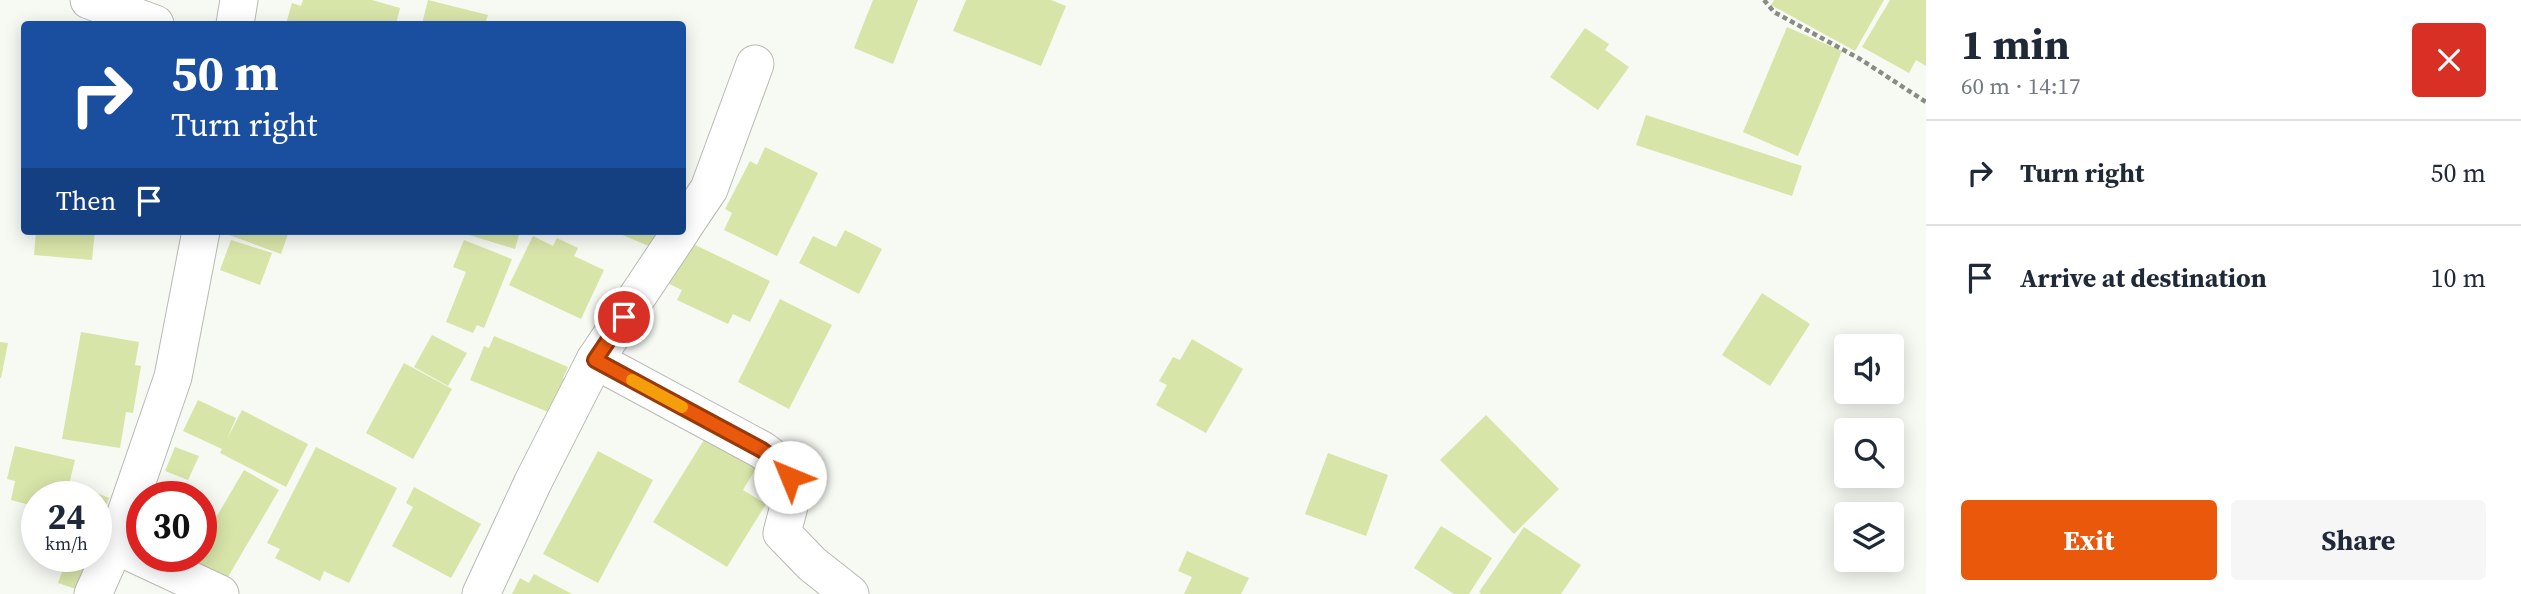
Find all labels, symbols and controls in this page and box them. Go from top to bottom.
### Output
text: 1 min [1961,15,2070,73]
button: close [2412,23,2486,97]
text: 50 m [171,39,279,106]
icon: right [56,49,147,140]
text: 60 m · 14:17 [1961,70,2081,102]
text: Turn right [171,103,317,147]
icon: right [1961,154,1999,192]
text: Turn right [2020,155,2144,191]
text: 50 m [2431,155,2486,191]
icon: arrive [130,182,168,220]
text: Then [56,183,116,219]
icon: arrive [1961,259,1999,297]
text: Arrive at destination [2020,260,2267,296]
text: 10 m [2431,260,2486,296]
pin [594,287,654,347]
icon: arrive [605,298,643,336]
map controls [1834,334,1904,572]
button: sound [1834,334,1904,404]
button: search [1834,418,1904,488]
position arrow [753,440,827,514]
speed limit sign: 30 [126,481,217,572]
text: 24 [48,493,85,541]
button: Exit [1961,500,2217,580]
button: Share [2231,500,2486,580]
button: layers [1834,502,1904,572]
text: km/h [45,531,88,556]

